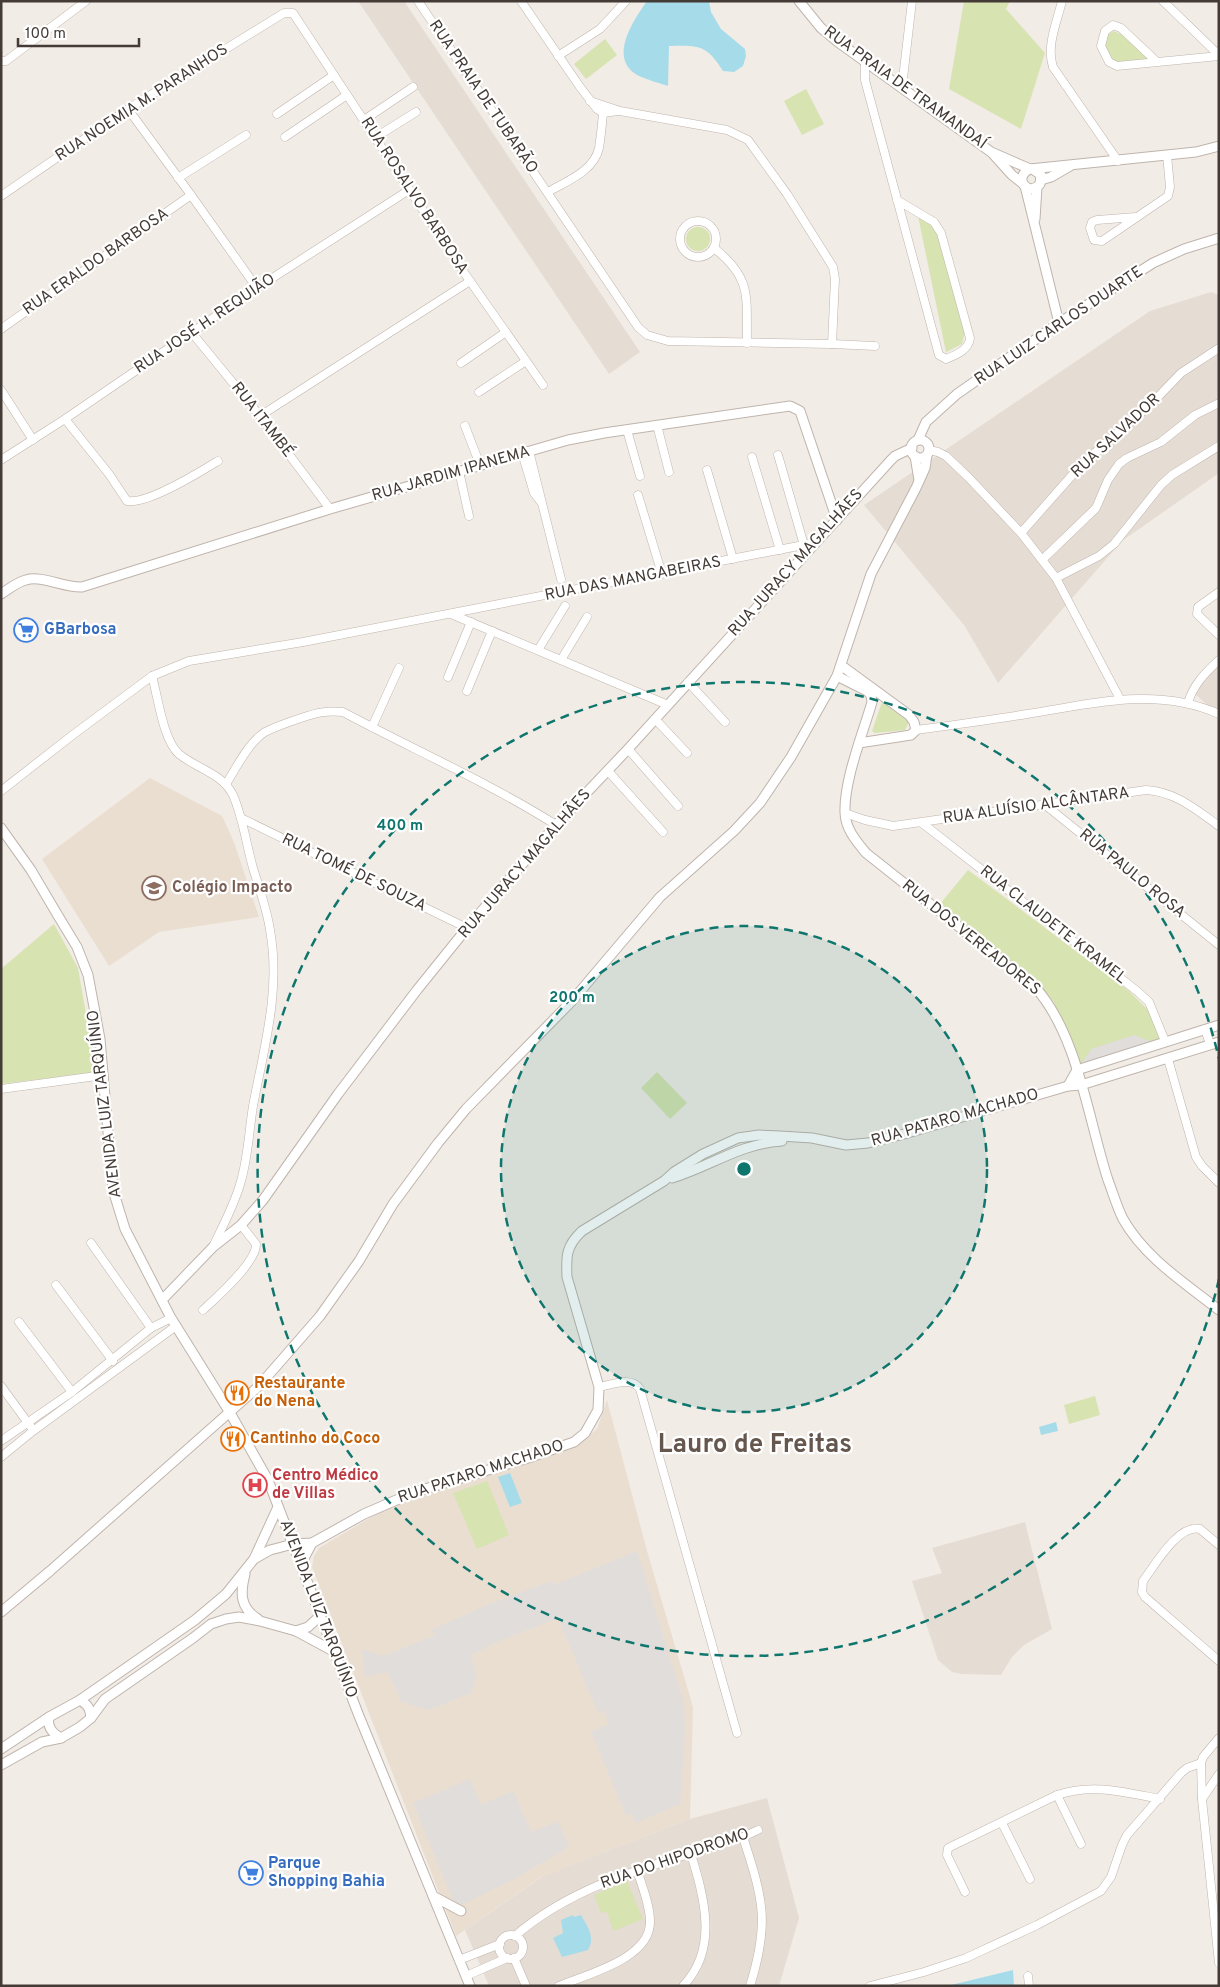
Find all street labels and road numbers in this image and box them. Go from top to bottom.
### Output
street label: RUA PRAIA DE TUBARÃO [424,15,544,178]
street label: RUA PRAIA DE TRAMANDAÍ [819,20,993,155]
street label: RUA NOEMIA M. PARANHOS [52,40,232,166]
street label: RUA ROSALVO BARBOSA [356,114,472,278]
street label: RUA ERALDO BARBOSA [19,204,173,320]
street label: RUA LUIZ CARLOS DUARTE [971,262,1147,390]
street label: RUA JOSÉ H. REQUIÃO [129,267,279,379]
street label: RUA ITAMBÉ [226,377,299,462]
street label: RUA SALVADOR [1067,390,1165,482]
street label: RUA JARDIM IPANEMA [370,442,533,506]
street label: RUA JURACY MAGALHÃES [722,483,868,641]
street label: RUA DAS MANGABEIRAS [543,552,723,606]
street label: RUA ALUÍSIO ALCÂNTARA [941,781,1131,829]
street label: RUA JURACY MAGALHÃES [452,783,595,943]
street label: RUA PAULO ROSA [1075,825,1189,923]
street label: RUA TOMÉ DE SOUZA [278,828,431,917]
street label: RUA CLAUDETE KRAMEL [975,861,1131,989]
street label: RUA DOS VEREADORES [898,876,1044,1000]
street label: AVENIDA LUIZ TARQUÍNIO [82,1009,126,1199]
street label: RUA PATARO MACHADO [869,1084,1041,1152]
street label: RUA PATARO MACHADO [395,1436,567,1508]
street label: AVENIDA LUIZ TARQUÍNIO [275,1516,363,1701]
street label: RUA DO HIPODROMO [598,1824,752,1894]

